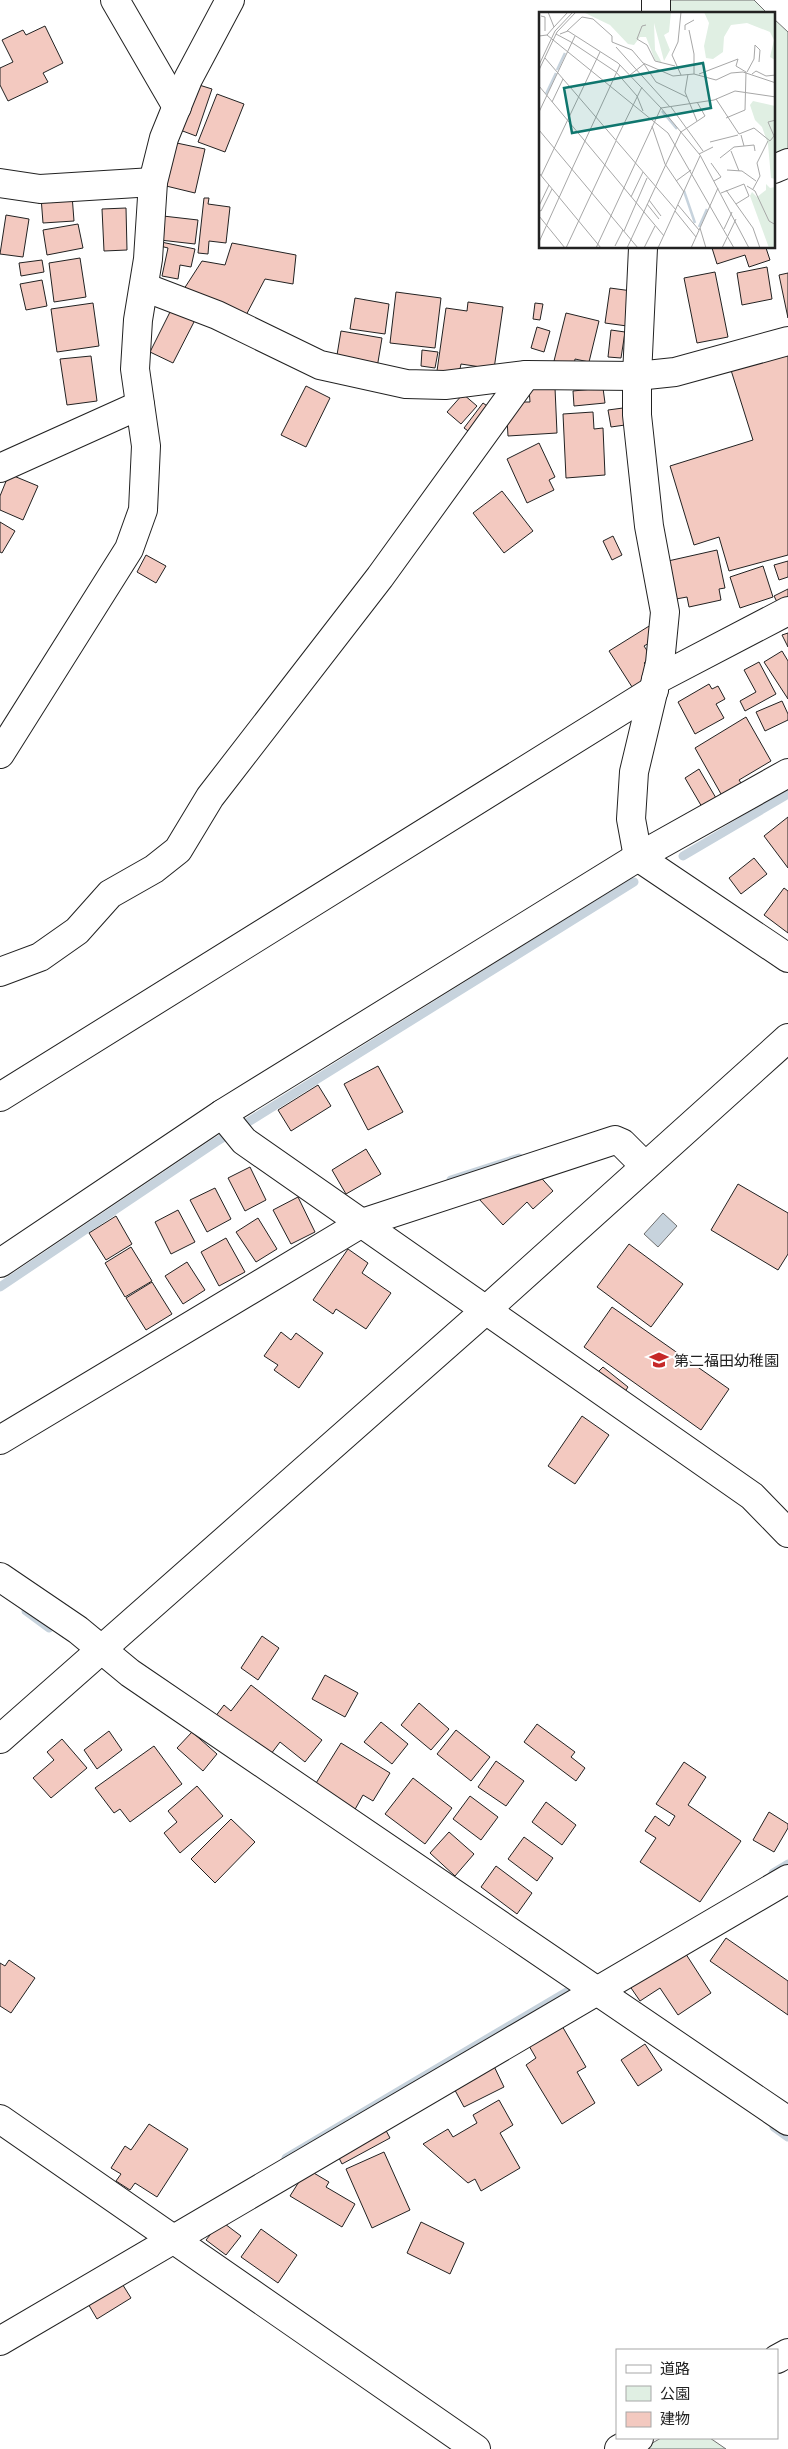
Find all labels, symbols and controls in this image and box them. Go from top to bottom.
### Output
inset map [539,12,776,249]
school or university icon: 第二福田幼稚園 [648,1349,670,1371]
place label: 第二福田幼稚園 [674,1351,779,1370]
legend [616,2349,778,2439]
text: 道路 [660,2359,690,2378]
text: 公園 [660,2384,690,2403]
text: 建物 [660,2409,690,2428]

